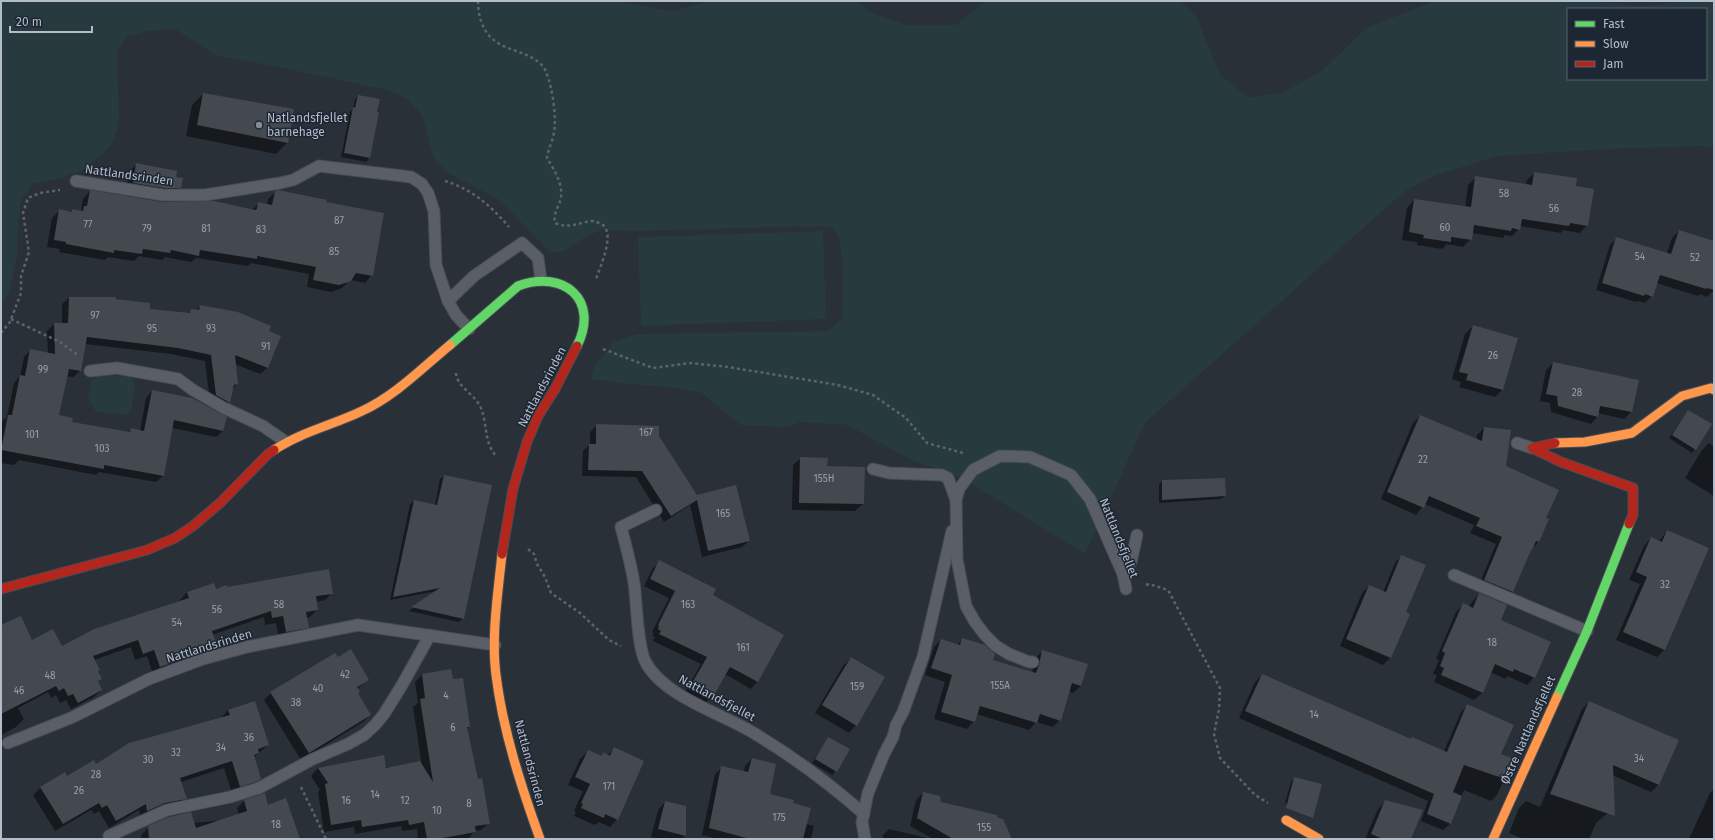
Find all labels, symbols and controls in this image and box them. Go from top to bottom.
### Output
scale bar [10,8,92,34]
legend [1567,8,1707,80]
text: 20 m [16,15,42,29]
text: Fast [1603,17,1625,31]
text: Slow [1603,37,1629,51]
text: Jam [1603,57,1623,71]
place label: Natlandsfjellet barnehage [267,111,348,139]
marker: Natlandsfjellet barnehage [254,120,264,130]
street label: Nattlandsrinden [84,162,174,188]
house number: 58 [1499,188,1510,200]
house number: 56 [1549,203,1559,215]
house number: 87 [334,215,344,227]
house number: 77 [84,219,93,231]
house number: 60 [1440,222,1451,234]
house number: 79 [142,223,152,235]
house number: 81 [201,223,211,235]
house number: 83 [256,224,266,236]
house number: 85 [329,246,339,258]
house number: 54 [1635,251,1646,263]
house number: 52 [1690,252,1700,264]
house number: 97 [90,310,100,322]
house number: 95 [147,323,157,335]
house number: 93 [206,323,216,335]
house number: 91 [261,341,271,353]
street label: Nattlandsrinden [515,344,569,430]
house number: 26 [1488,350,1498,362]
house number: 99 [38,364,48,376]
house number: 28 [1572,387,1583,399]
house number: 167 [639,427,653,439]
house number: 101 [25,429,39,441]
house number: 103 [95,443,109,455]
house number: 22 [1418,454,1428,466]
house number: 155H [813,473,835,485]
street label: Nattlandsfjellet [1097,496,1142,581]
house number: 165 [716,508,730,520]
house number: 32 [1660,579,1670,591]
house number: 58 [274,599,285,611]
house number: 163 [681,599,695,611]
house number: 56 [212,604,222,616]
house number: 54 [172,617,183,629]
street label: Nattlandsrinden [164,626,254,666]
house number: 18 [1487,637,1497,649]
house number: 161 [736,642,750,654]
house number: 42 [340,669,350,681]
house number: 48 [45,670,56,682]
street label: Nattlandsfjellet [676,672,758,724]
street label: Østre Nattlandsfjellet [1498,673,1558,786]
house number: 155A [990,680,1010,692]
house number: 159 [850,681,864,693]
house number: 40 [313,683,324,695]
house number: 46 [14,685,24,697]
house number: 4 [443,690,449,702]
house number: 38 [291,697,302,709]
house number: 14 [1309,709,1320,721]
street label: Nattlandsrinden [512,718,548,808]
house number: 6 [450,722,456,734]
house number: 36 [244,732,254,744]
house number: 34 [216,742,227,754]
house number: 32 [171,747,181,759]
house number: 34 [1634,753,1645,765]
house number: 30 [143,754,154,766]
house number: 28 [91,769,102,781]
house number: 171 [603,781,615,793]
house number: 26 [74,785,84,797]
house number: 14 [370,789,381,801]
house number: 16 [341,795,351,807]
house number: 12 [400,795,410,807]
house number: 8 [466,798,472,810]
house number: 10 [432,805,442,817]
house number: 175 [772,812,786,824]
house number: 18 [271,819,281,831]
house number: 155 [977,822,991,834]

